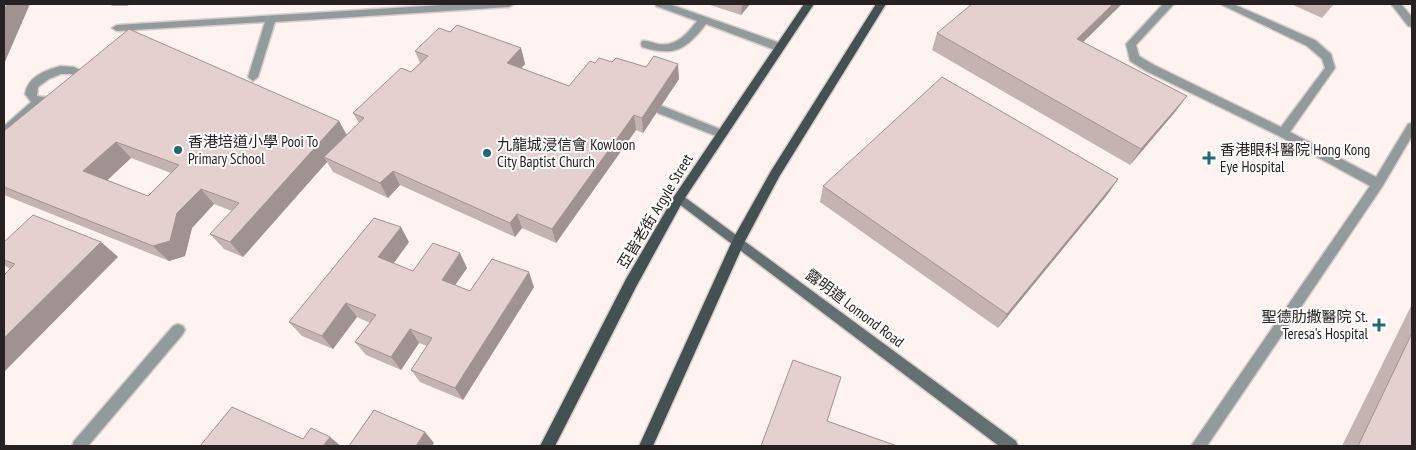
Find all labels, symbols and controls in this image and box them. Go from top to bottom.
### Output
place label: 香港培道小學 Pooi To Primary School [188,132,318,168]
place label: 九龍城浸信會 Kowloon City Baptist Church [497,135,635,171]
place label: 香港眼科醫院 Hong Kong Eye Hospital [1220,140,1370,176]
marker: 香港培道小學 Pooi To Primary School [172,144,184,156]
marker: 九龍城浸信會 Kowloon City Baptist Church [481,147,493,159]
street label: 亞皆老街 Argyle Street [613,150,697,272]
marker: 香港眼科醫院 Hong Kong Eye Hospital [1202,151,1216,165]
street label: 露明道 Lomond Road [802,265,908,351]
place label: 聖德肋撒醫院 St. Teresa's Hospital [1262,307,1368,343]
marker: 聖德肋撒醫院 St. Teresa's Hospital [1372,318,1386,332]

